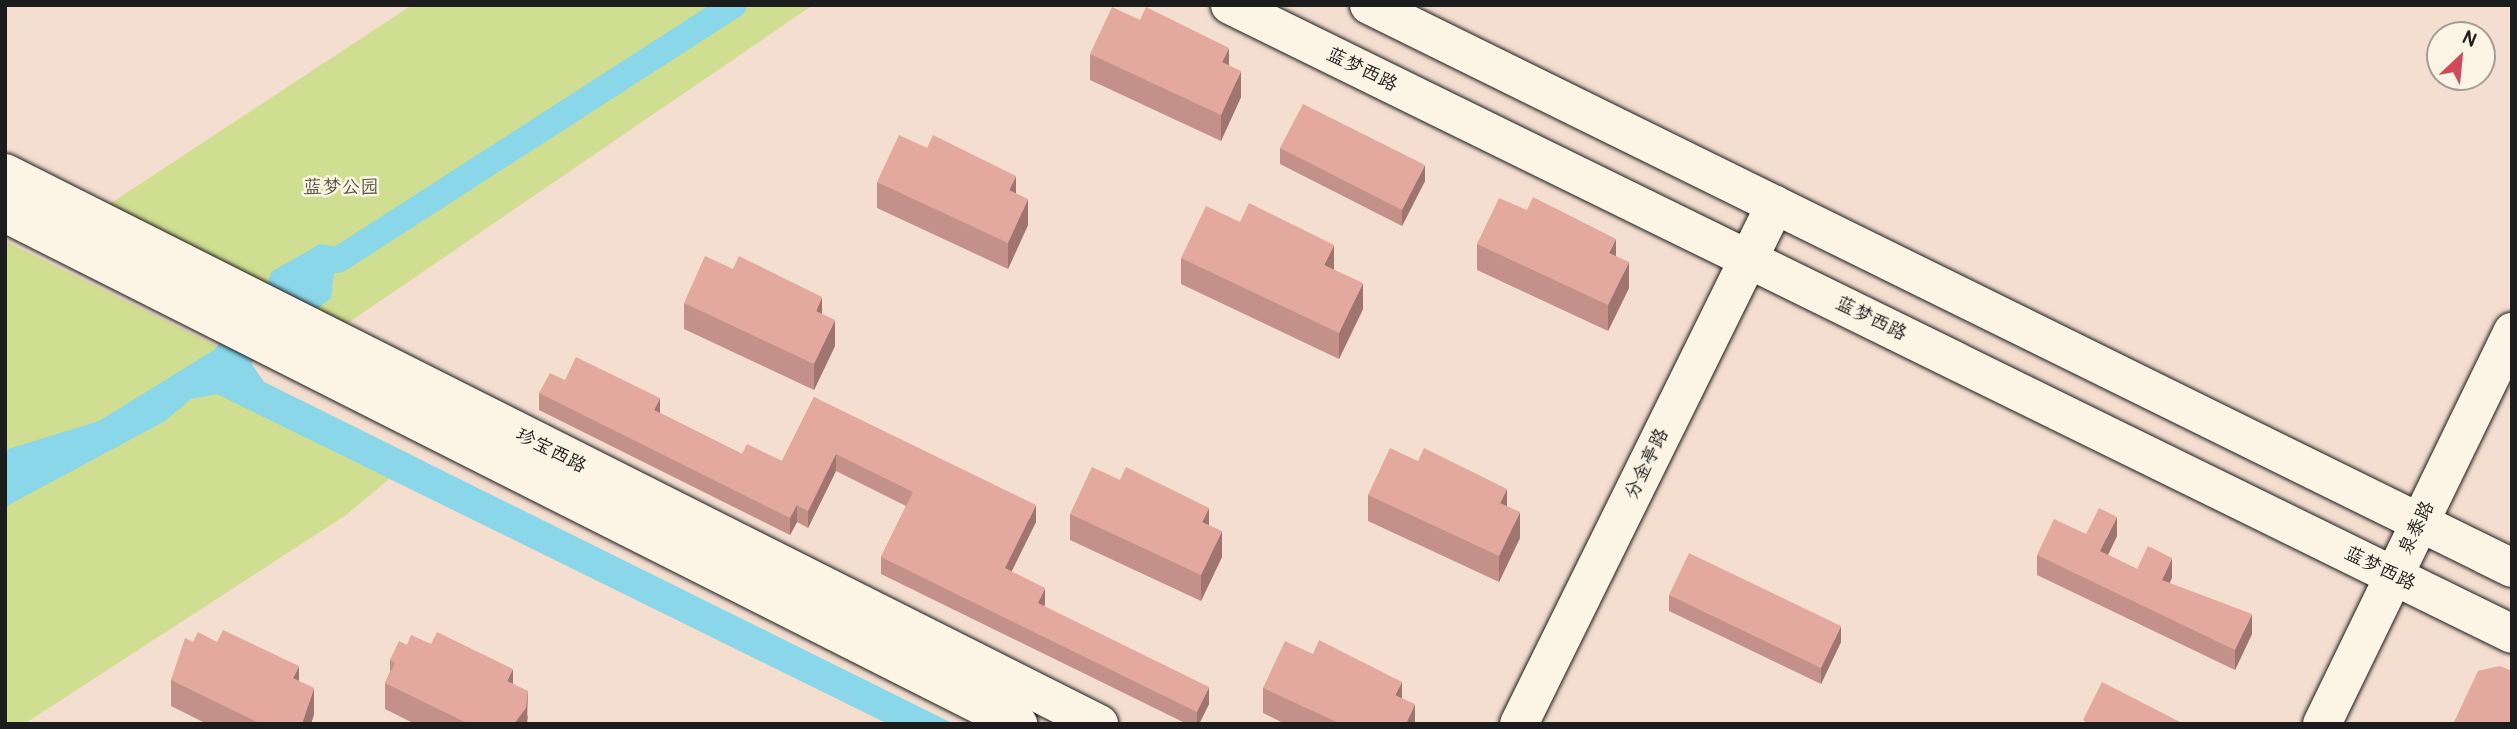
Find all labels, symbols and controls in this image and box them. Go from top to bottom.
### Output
north arrow [2426,21,2496,91]
text: N [2458,25,2480,53]
street label: 蓝梦西路 [1323,43,1401,97]
park label: 蓝梦公园 [303,177,379,199]
street label: 蓝梦西路 [1832,292,1910,346]
street label: 珍宝西路 [512,424,590,478]
street label: 分金亭路 [1620,425,1674,503]
street label: 泉泰路 [2394,497,2440,559]
street label: 蓝梦西路 [2341,542,2419,596]

